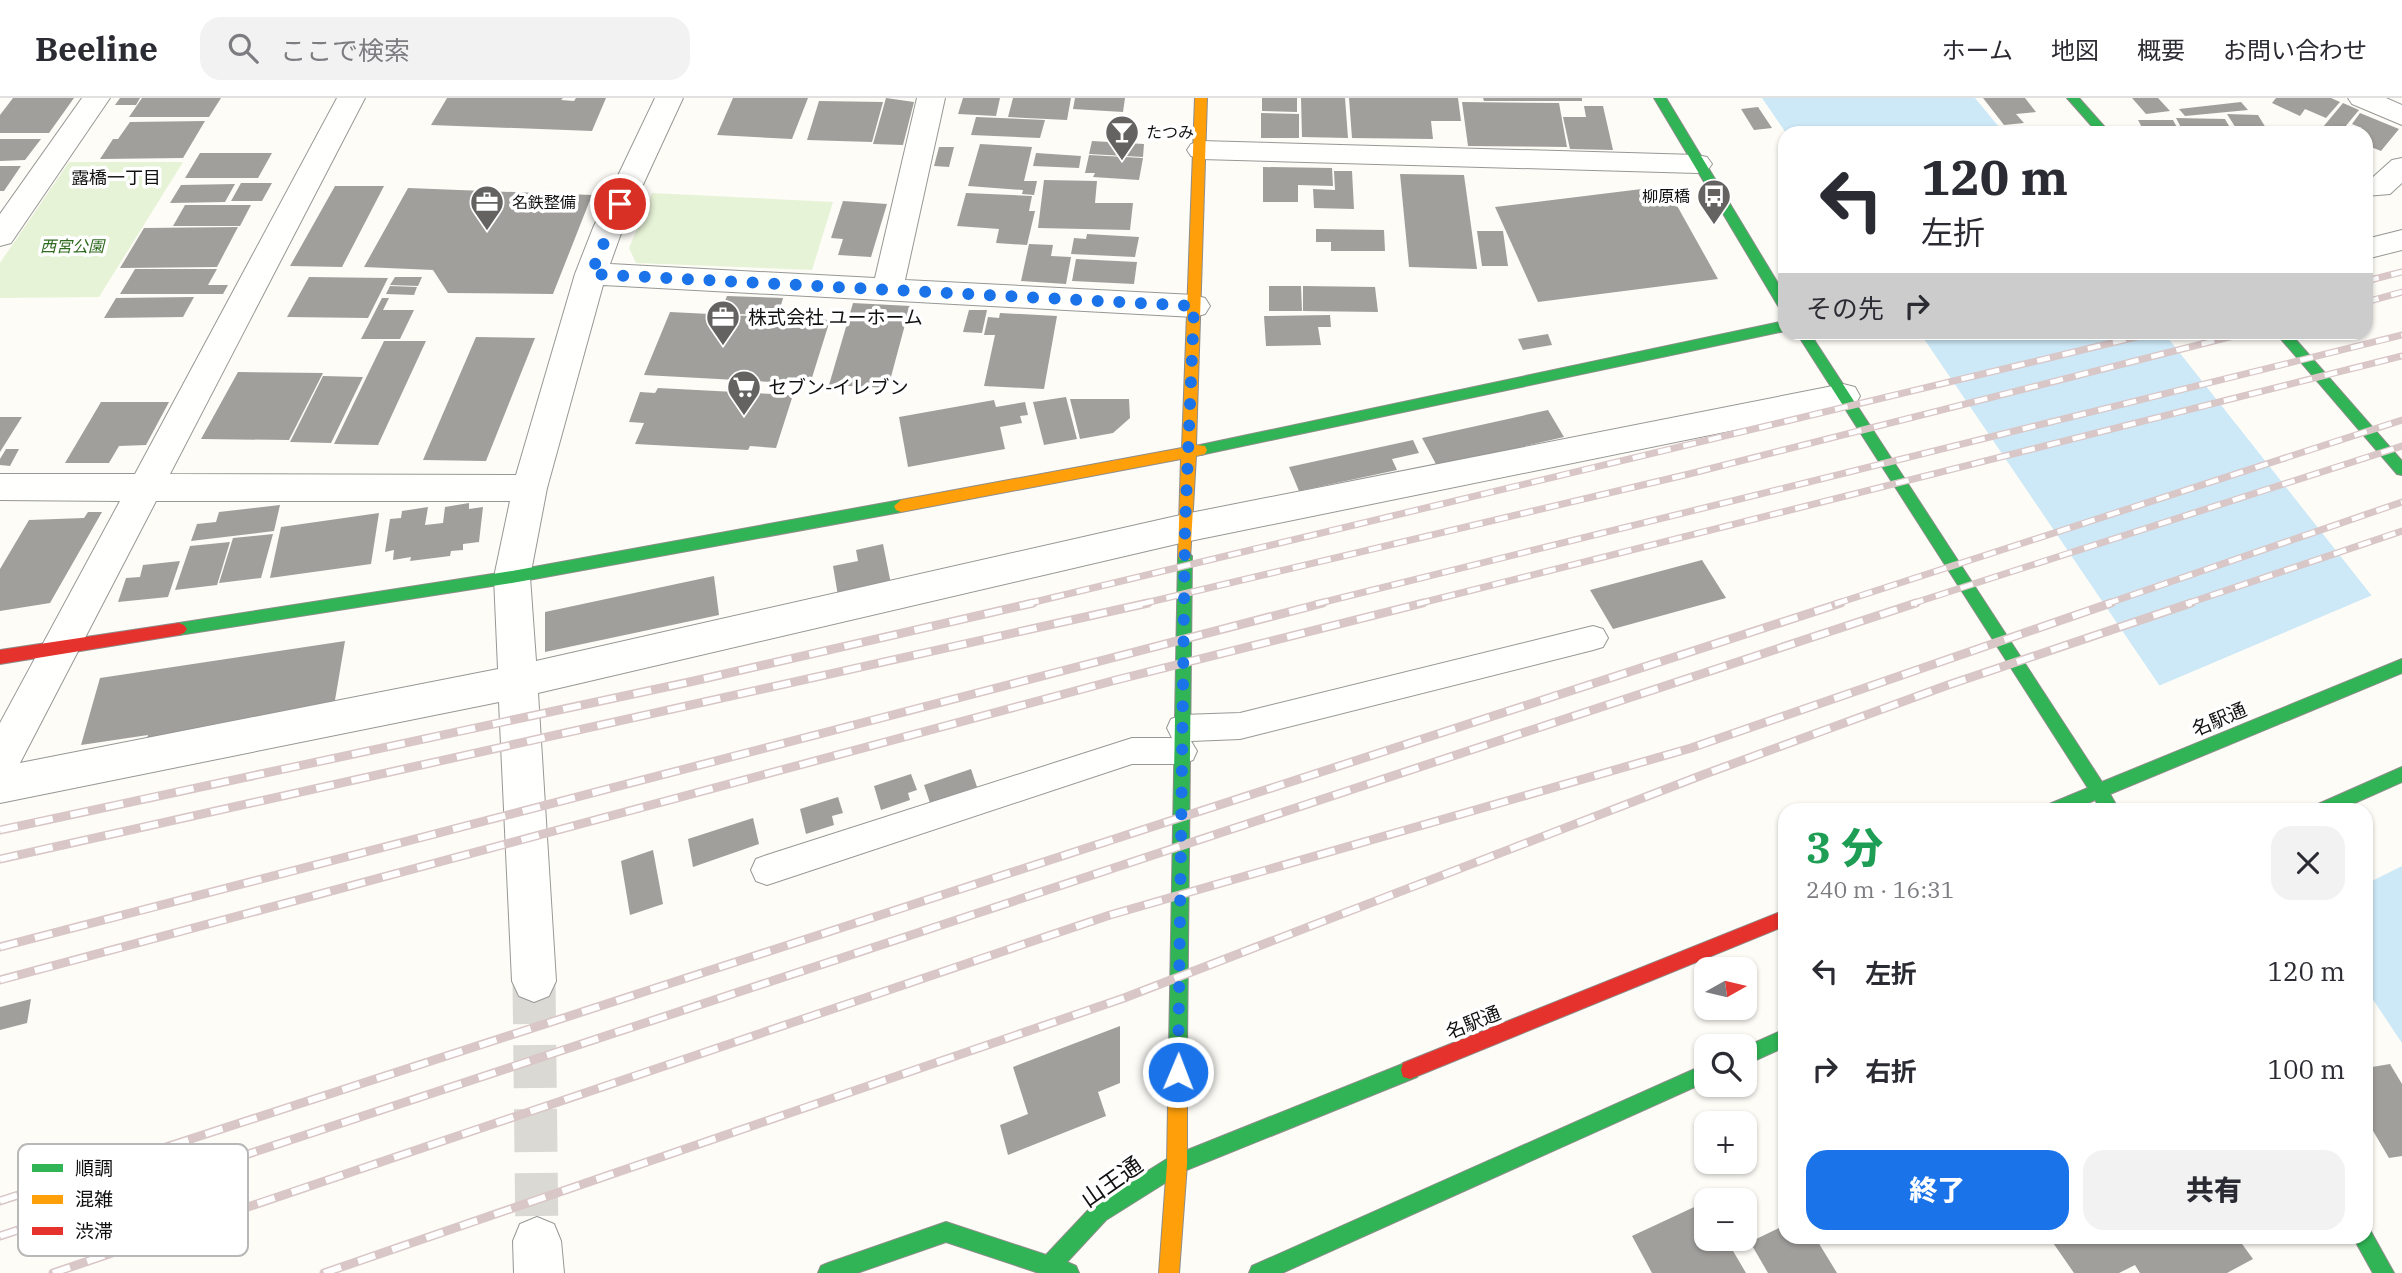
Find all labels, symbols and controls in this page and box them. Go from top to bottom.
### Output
search box [200,17,690,80]
text: Beeline [35,27,158,70]
icon: search [224,29,262,67]
text: ここで検索 [280,33,410,67]
text: ホーム [1942,34,2013,66]
text: 地図 [2051,34,2099,66]
text: 概要 [2137,34,2185,66]
text: お問い合わせ [2223,34,2367,66]
bar icon: たつみ [1103,113,1141,162]
place label: たつみ [1146,122,1194,142]
text: 120 m [1921,145,2068,208]
icon: left [1806,154,1897,245]
district label: 露橋一丁目 [71,166,161,189]
pin [590,174,650,234]
bus stop icon: 柳原橋 [1695,177,1733,226]
office icon: 名鉄整備 [468,183,506,232]
icon: arrive [601,185,639,223]
place label: 柳原橋 [1642,186,1690,206]
place label: 名鉄整備 [512,192,576,212]
text: 左折 [1921,211,1985,253]
park label: 西宮公園 [40,236,106,256]
icon: right [1898,287,1936,325]
text: その先 [1806,291,1884,325]
office icon: 株式会社 ユーホーム [704,298,742,347]
place label: 株式会社 ユーホーム [748,305,923,329]
supermarket icon: セブン-イレブン [725,368,763,417]
place label: セブン-イレブン [768,375,908,399]
street label: 名駅通 [2188,697,2250,741]
text: 3 分 [1806,820,1883,875]
button: close [2271,826,2345,900]
text: 240 m · 16:31 [1806,874,1955,904]
icon: left [1806,952,1844,990]
text: 120 m [2267,954,2345,988]
text: 左折 [1865,956,1917,990]
north arrow [1694,957,1757,1020]
map controls [1694,957,1757,1251]
street label: 名駅通 [1442,1000,1504,1044]
button: search [1694,1034,1757,1097]
position arrow [1141,1035,1215,1109]
icon: right [1806,1050,1844,1088]
text: 100 m [2267,1052,2345,1086]
text: 右折 [1865,1054,1917,1088]
button: + [1694,1111,1757,1174]
legend [18,1144,248,1256]
street label: 山王通 [1074,1149,1148,1213]
button: 終了 [1806,1150,2069,1230]
button: 共有 [2083,1150,2345,1230]
text: 順調 [75,1156,113,1180]
text: 混雑 [75,1187,113,1211]
button: − [1694,1188,1757,1251]
text: 渋滞 [75,1219,113,1243]

